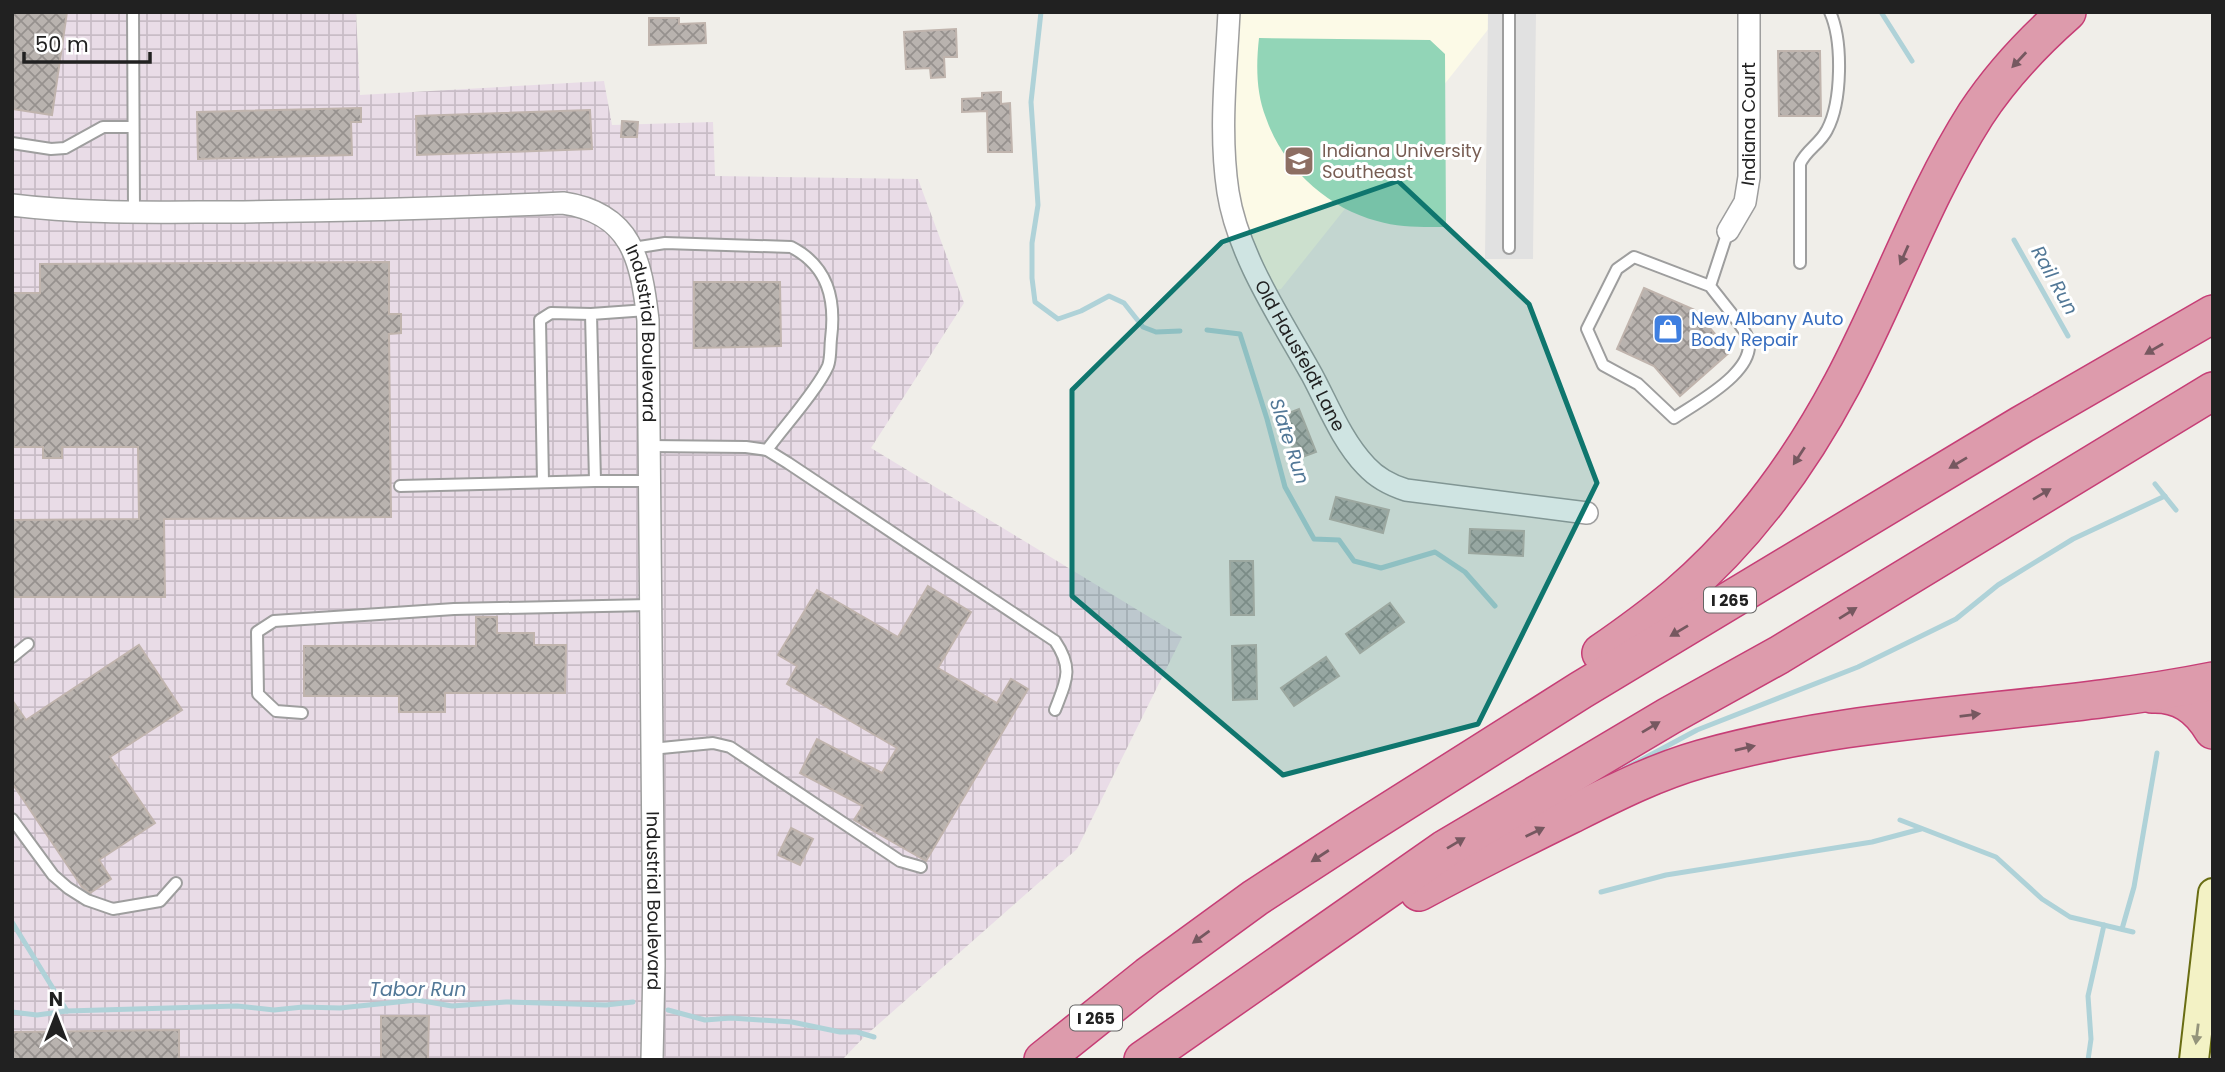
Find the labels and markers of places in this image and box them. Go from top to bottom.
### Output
place label: Indiana University Southeast [1322,138,1482,184]
school or university icon: Indiana University Southeast [1282,144,1316,178]
place label: New Albany Auto Body Repair [1691,306,1843,352]
shop icon: New Albany Auto Body Repair [1651,312,1685,346]

